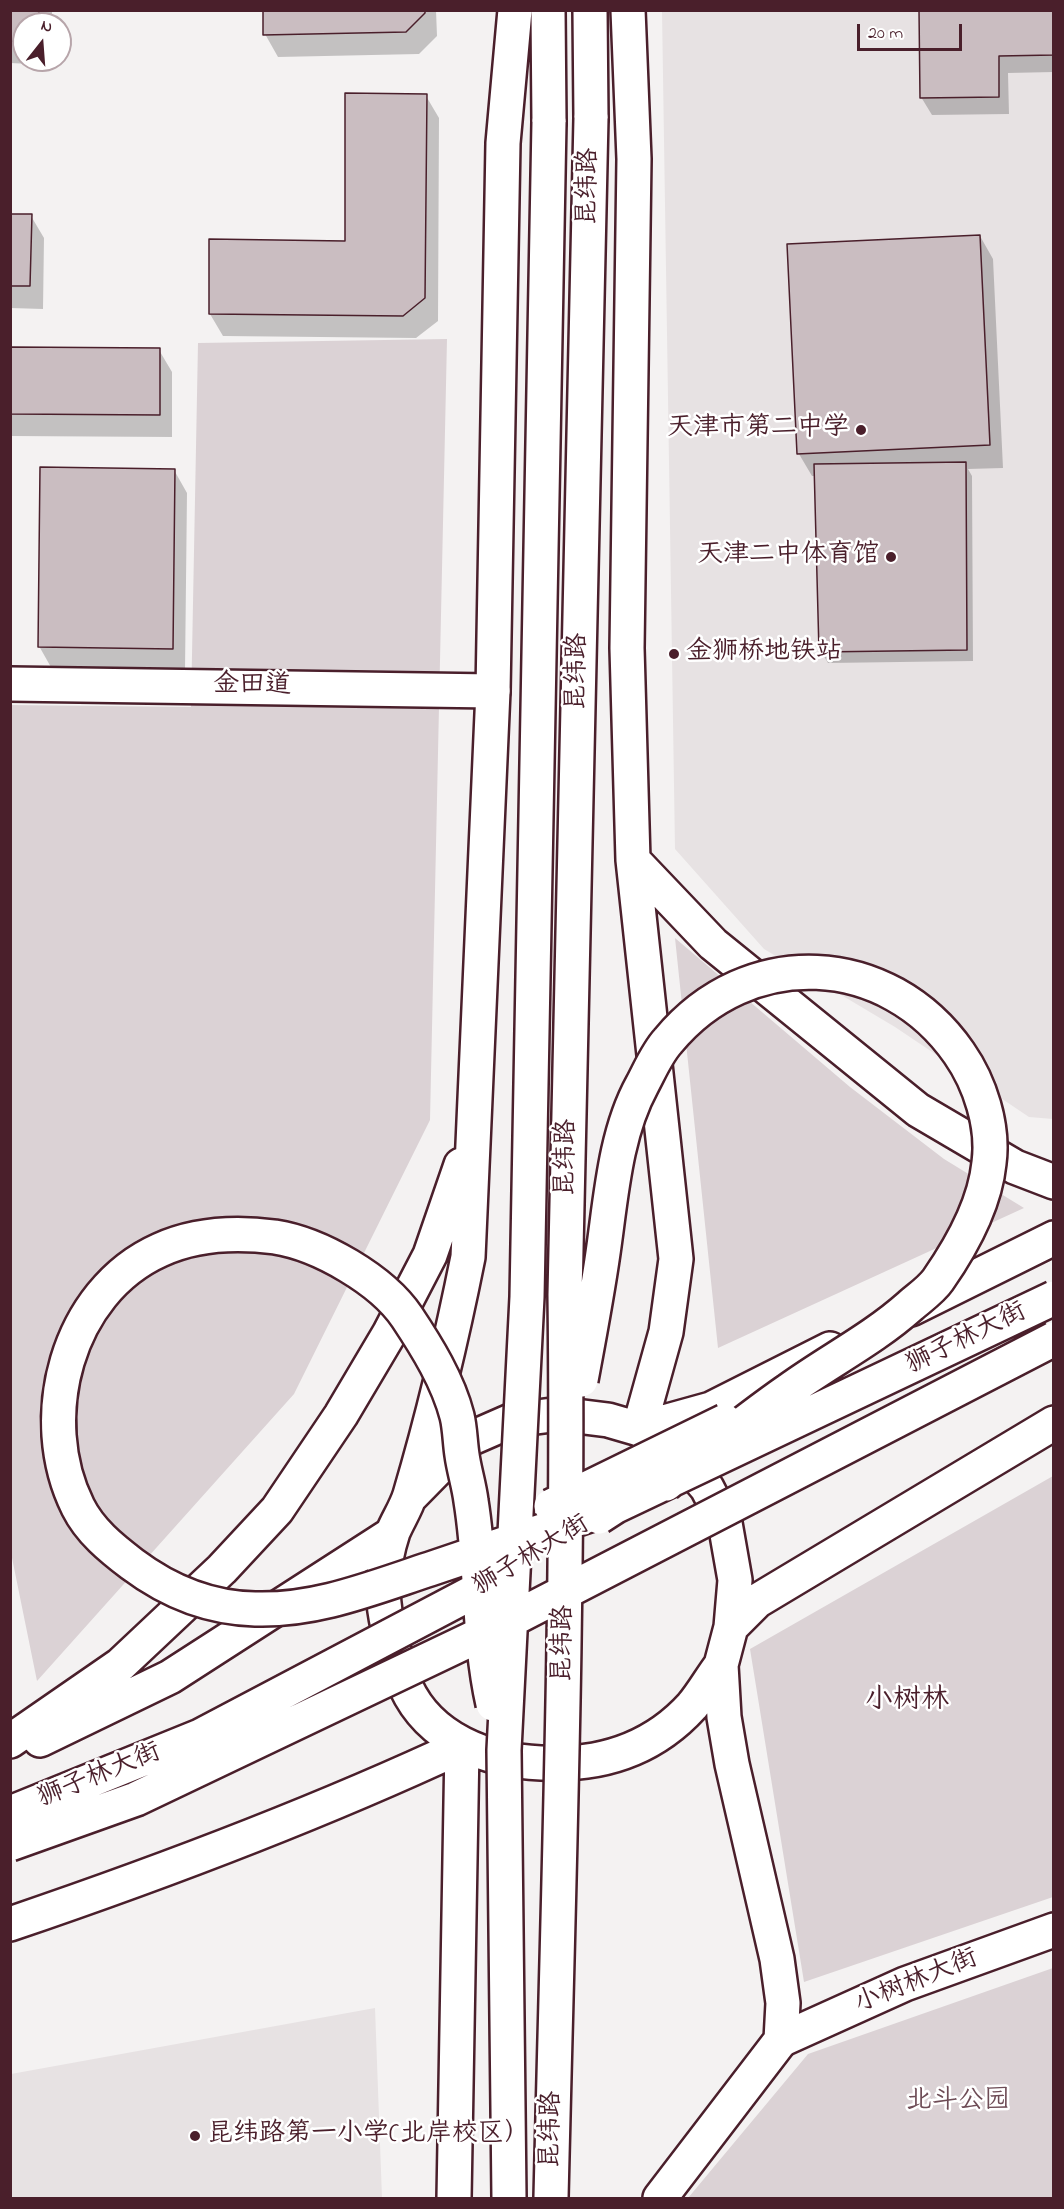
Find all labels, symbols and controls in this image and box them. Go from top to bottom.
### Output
north arrow [12,12,72,72]
scale bar [860,12,965,50]
text: N [38,14,55,40]
text: 20 m [868,21,903,47]
street label: 昆纬路 [574,148,606,226]
place label: 天津市第二中学 [667,414,849,446]
marker: 天津市第二中学 [854,423,868,437]
place label: 天津二中体育馆 [697,541,879,573]
marker: 天津二中体育馆 [884,550,898,564]
street label: 昆纬路 [563,633,595,711]
place label: 金狮桥地铁站 [686,638,842,670]
marker: 金狮桥地铁站 [667,647,681,661]
street label: 金田道 [213,671,291,703]
street label: 昆纬路 [552,1119,584,1197]
street label: 狮子林大街 [902,1297,1032,1383]
street label: 狮子林大街 [468,1510,596,1604]
street label: 昆纬路 [549,1605,581,1683]
district label: 小树林 [865,1685,949,1719]
street label: 狮子林大街 [34,1738,166,1816]
street label: 小树林大街 [851,1944,983,2022]
park label: 北斗公园 [906,2087,1010,2119]
street label: 昆纬路 [537,2091,569,2169]
place label: 昆纬路第一小学(北岸校区） [207,2120,530,2152]
marker: 昆纬路第一小学(北岸校区） [188,2129,202,2143]

